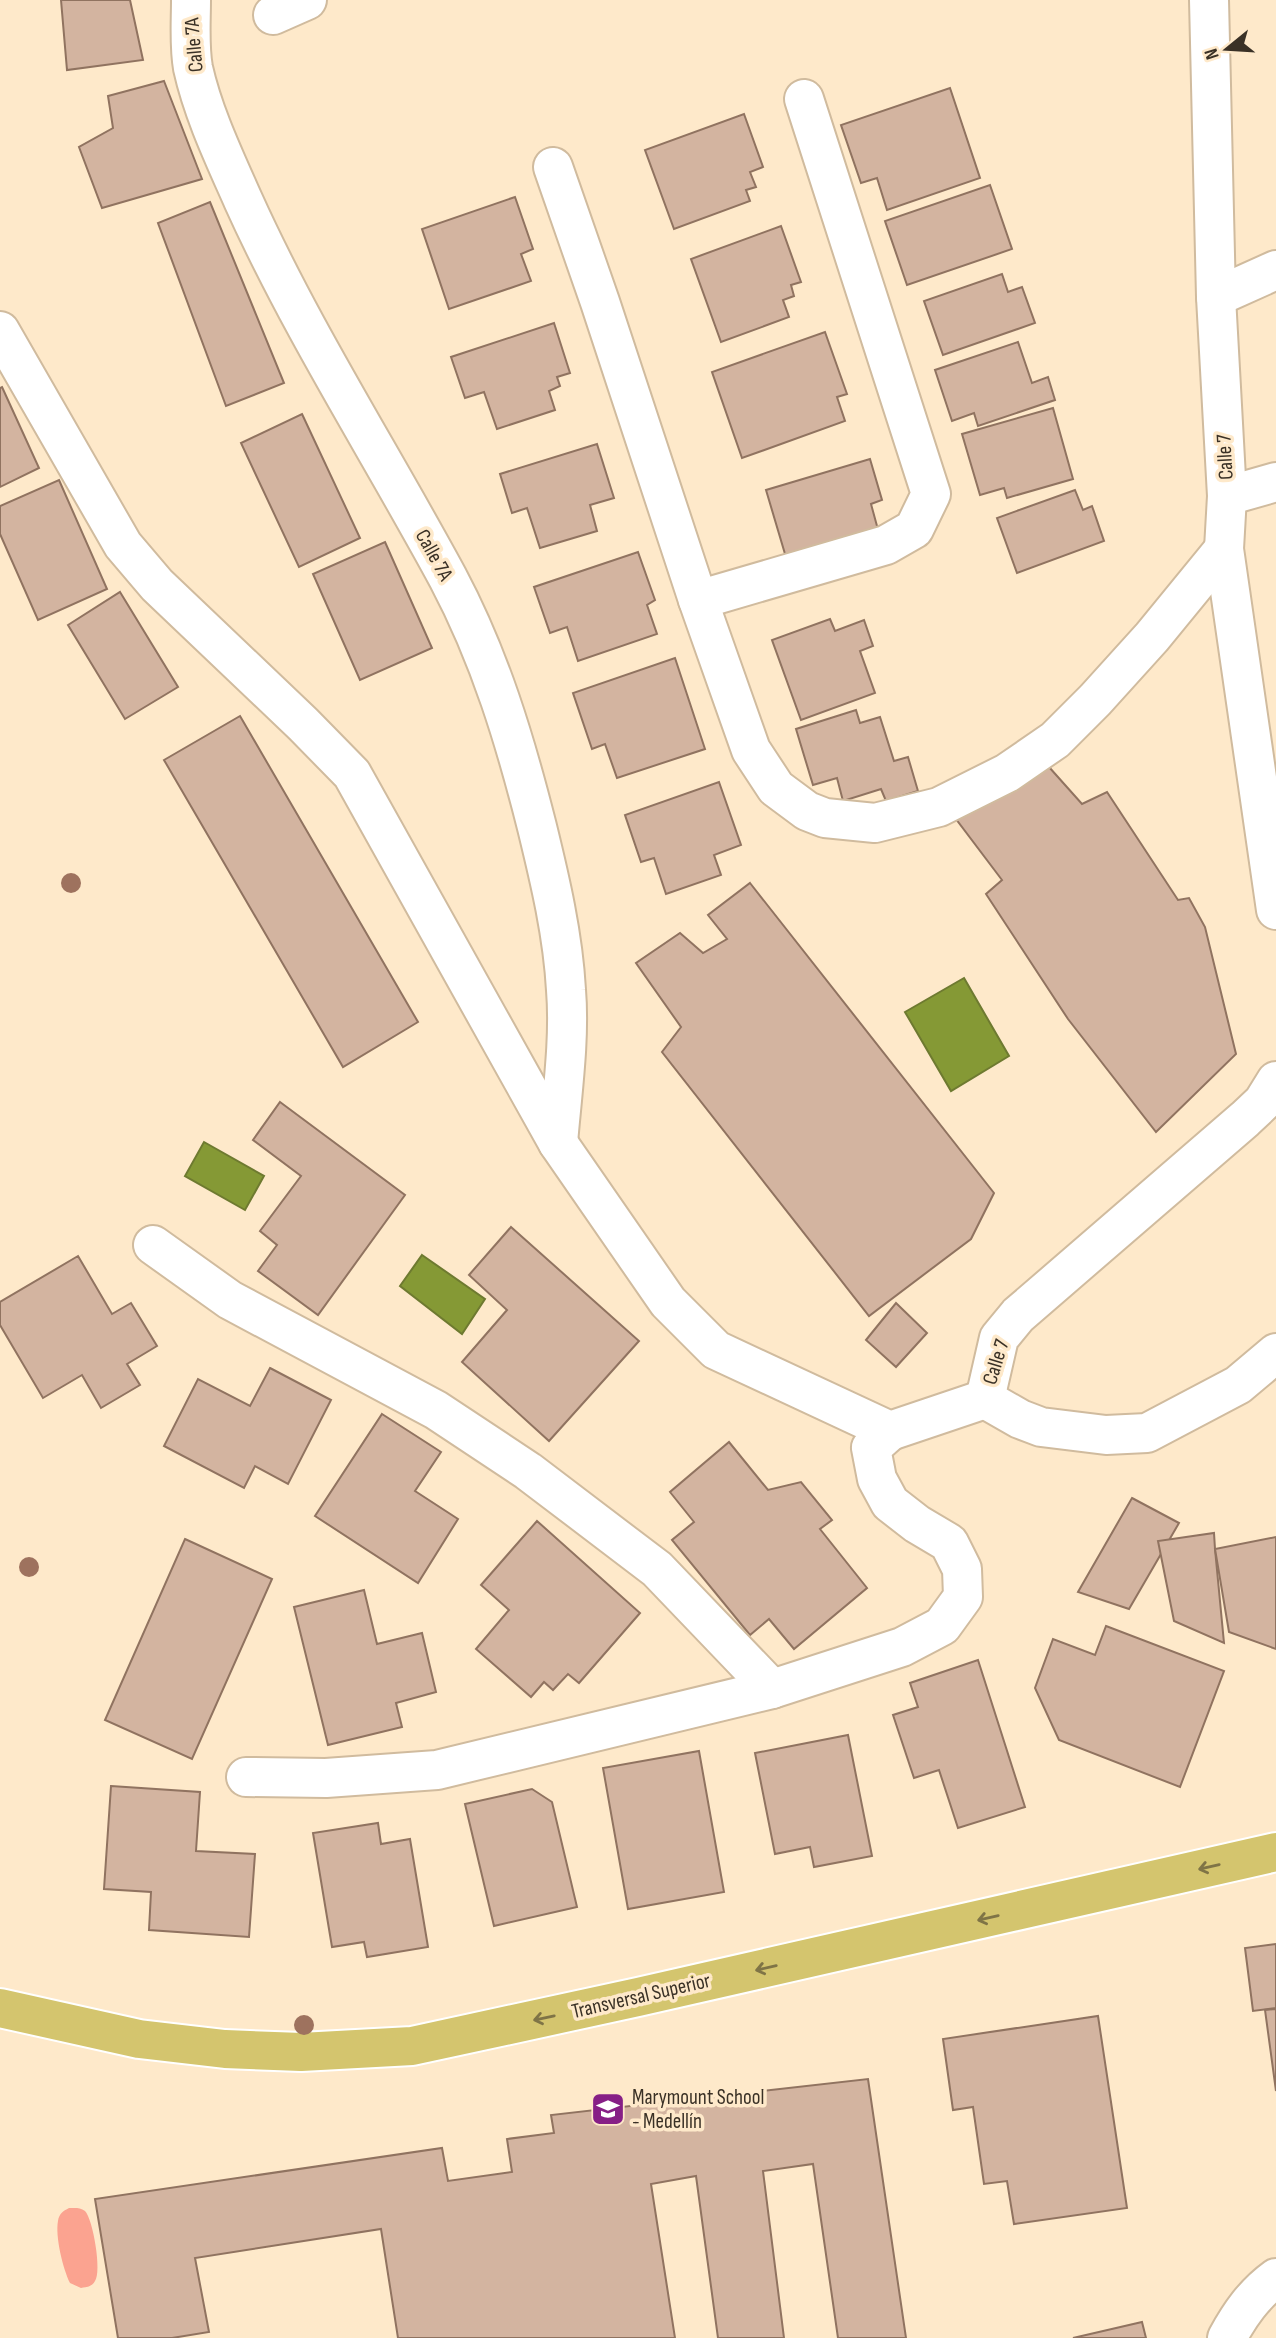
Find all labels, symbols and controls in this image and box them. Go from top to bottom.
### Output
north arrow [1192,14,1262,84]
street label: Calle 7A [179,16,209,73]
text: N [1200,45,1225,62]
street label: Calle 7 [1211,433,1239,481]
street label: Calle 7A [410,525,459,586]
street label: Calle 7 [977,1336,1015,1388]
one-way arrow [1199,1862,1221,1875]
one-way arrow [977,1912,1000,1925]
one-way arrow [755,1962,778,1976]
street label: Transversal Superior [569,1968,713,2024]
one-way arrow [533,2011,556,2025]
place label: Marymount School - Medellín [632,2085,764,2134]
school or university icon: Marymount School - Medellín [589,2090,627,2128]

